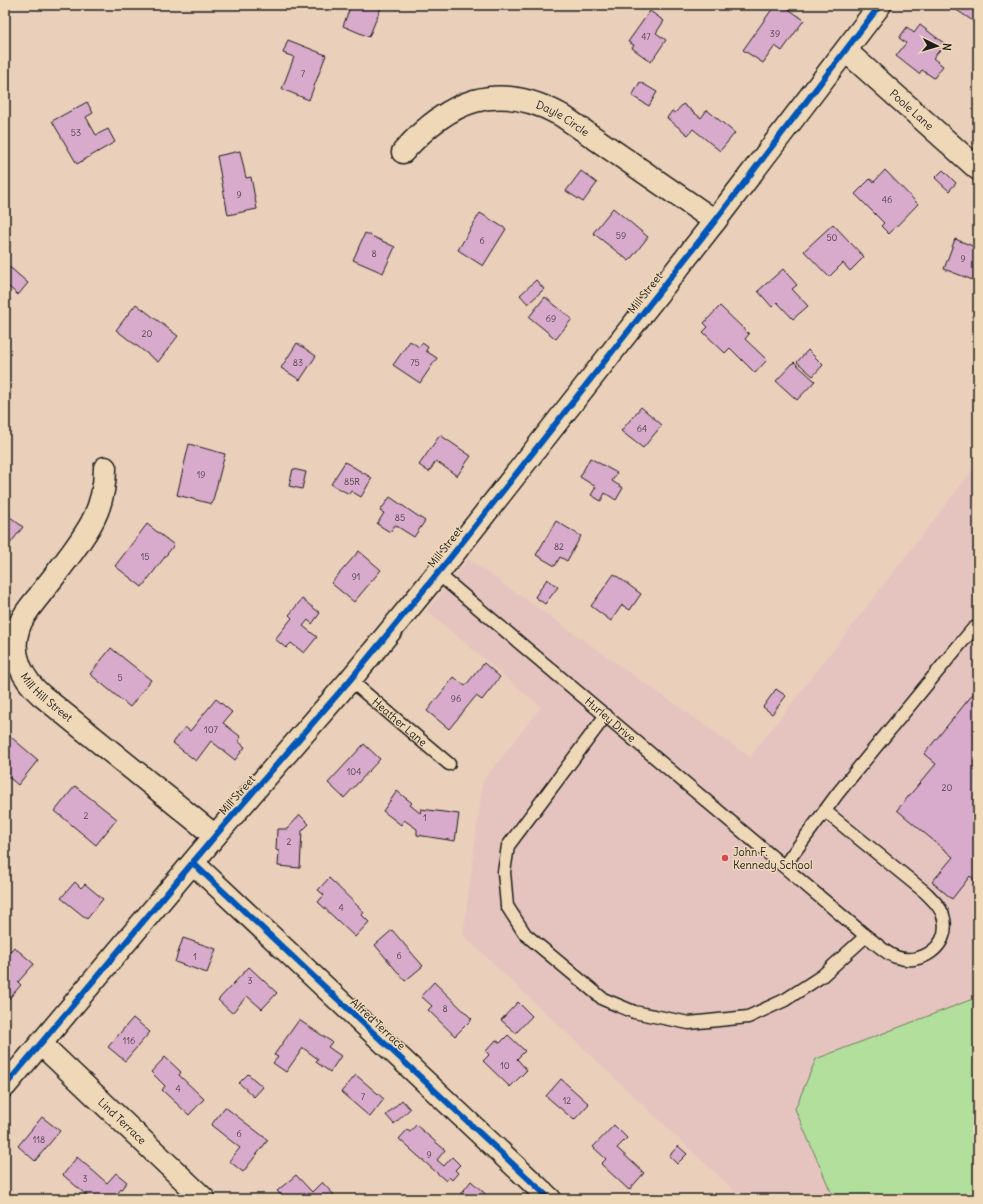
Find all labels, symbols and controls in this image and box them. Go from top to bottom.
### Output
north arrow [917,26,957,66]
house number: 39 [770,28,780,39]
house number: 47 [641,31,651,42]
text: N [940,42,954,51]
house number: 7 [301,68,306,79]
street label: Poole Lane [887,86,937,133]
street label: Dayle Circle [534,98,592,139]
house number: 53 [71,127,81,138]
house number: 9 [236,189,242,200]
house number: 46 [882,194,892,205]
house number: 59 [616,230,626,241]
house number: 50 [826,232,838,243]
house number: 6 [479,235,485,246]
house number: 8 [371,248,377,259]
house number: 9 [960,253,966,264]
street label: Mill Street [625,269,666,316]
house number: 69 [546,313,556,324]
house number: 20 [142,328,153,339]
house number: 83 [293,357,303,368]
house number: 75 [410,357,420,368]
house number: 64 [637,423,647,434]
house number: 19 [197,469,205,480]
house number: 85R [344,476,360,487]
house number: 85 [395,512,405,523]
street label: Mill Street [425,523,466,570]
house number: 82 [554,541,564,552]
house number: 15 [141,551,149,562]
house number: 91 [352,571,360,582]
street label: Mill Hill Street [18,670,76,725]
house number: 5 [117,672,123,683]
house number: 96 [451,693,461,704]
street label: Hurley Drive [582,694,639,745]
street label: Heather Lane [369,695,430,749]
house number: 107 [204,724,218,735]
house number: 104 [347,766,361,777]
street label: Mill Street [216,772,258,818]
house number: 20 [942,782,953,793]
house number: 2 [84,810,89,821]
house number: 1 [423,812,427,823]
house number: 2 [287,836,292,847]
place label: John F. Kennedy School [733,845,812,872]
marker: John F. Kennedy School [720,853,730,863]
house number: 4 [338,902,344,913]
house number: 6 [396,950,402,961]
house number: 1 [193,951,197,962]
house number: 3 [247,975,253,986]
street label: Alfred Terrace [348,995,408,1053]
house number: 8 [442,1003,448,1014]
house number: 116 [123,1035,135,1046]
house number: 10 [500,1060,510,1071]
house number: 4 [175,1083,181,1094]
house number: 7 [361,1091,366,1102]
street label: Lind Terrace [95,1095,149,1147]
house number: 12 [563,1095,571,1106]
house number: 6 [236,1128,242,1139]
house number: 118 [33,1134,45,1145]
house number: 9 [426,1149,432,1160]
house number: 3 [82,1173,88,1184]

